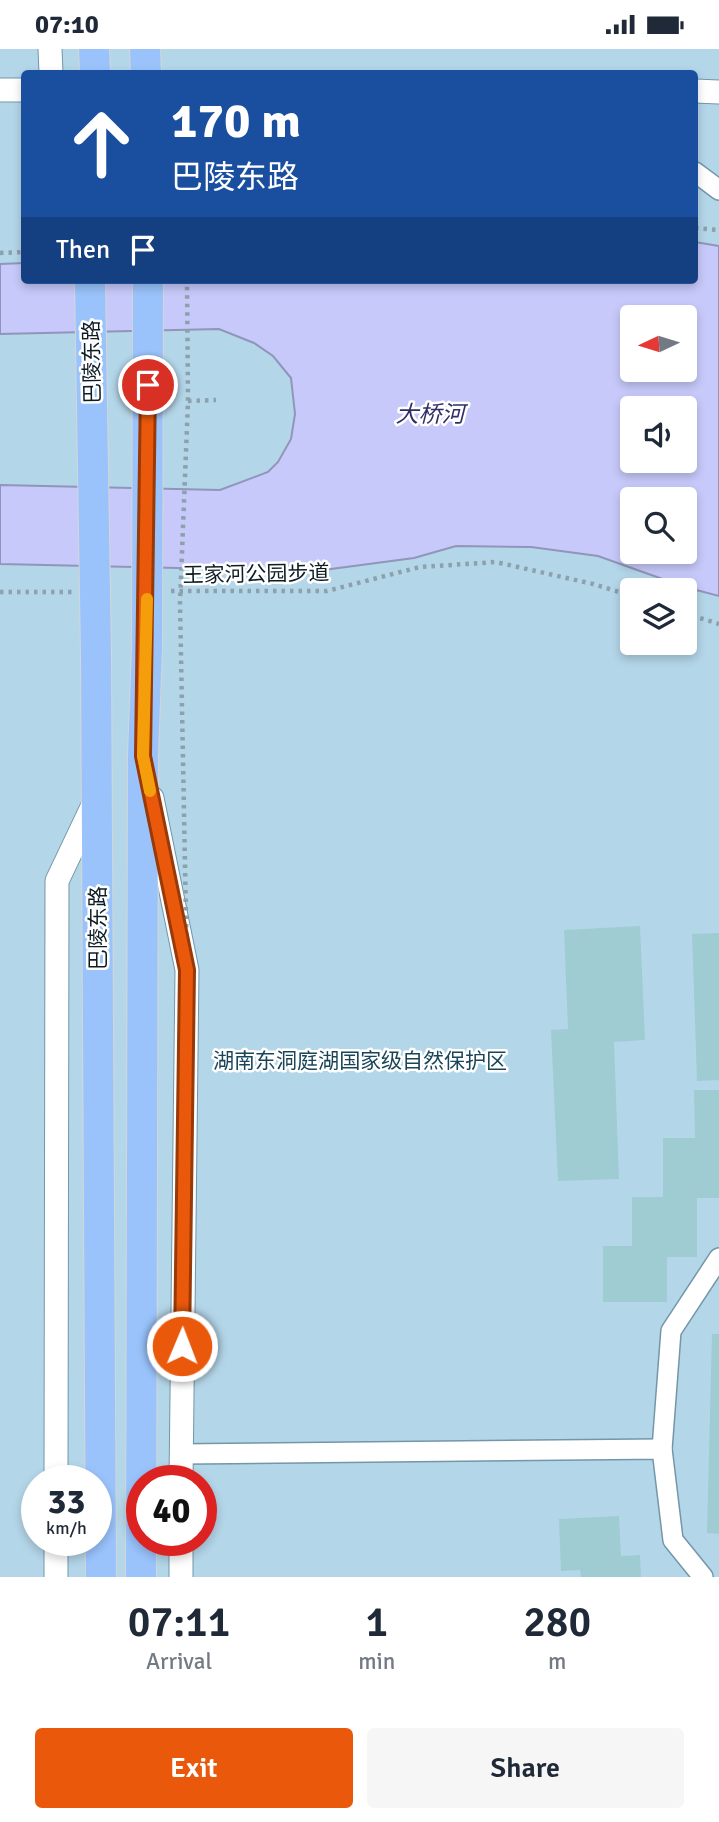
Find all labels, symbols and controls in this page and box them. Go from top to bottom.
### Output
text: 07:10 [35,9,99,41]
text: 170 m [171,91,301,151]
icon: ahead [56,98,147,189]
text: 巴陵东路 [171,158,299,197]
icon: arrive [124,231,162,269]
text: Then [56,234,110,266]
north arrow [620,305,696,381]
map controls [620,305,697,655]
street label: 巴陵东路 [78,320,106,404]
pin [118,355,178,415]
icon: arrive [129,366,167,404]
button: sound [620,396,697,473]
water label: 大桥河 [396,400,469,429]
button: search [620,487,697,564]
street label: 王家河公园步道 [182,560,330,588]
button: layers [620,578,697,655]
street label: 巴陵东路 [85,886,111,970]
park label: 湖南东洞庭湖国家级自然保护区 [213,1048,507,1074]
position arrow [145,1309,219,1383]
speed limit sign: 40 [126,1465,217,1556]
text: 33 [48,1480,85,1523]
text: km/h [46,1517,87,1539]
text: 07:11 [128,1597,230,1648]
text: 1 [365,1597,388,1648]
text: 280 [523,1597,591,1648]
text: Arrival [146,1647,212,1676]
text: min [358,1647,395,1676]
text: m [548,1647,566,1676]
button: Exit [35,1728,353,1808]
button: Share [367,1728,684,1808]

